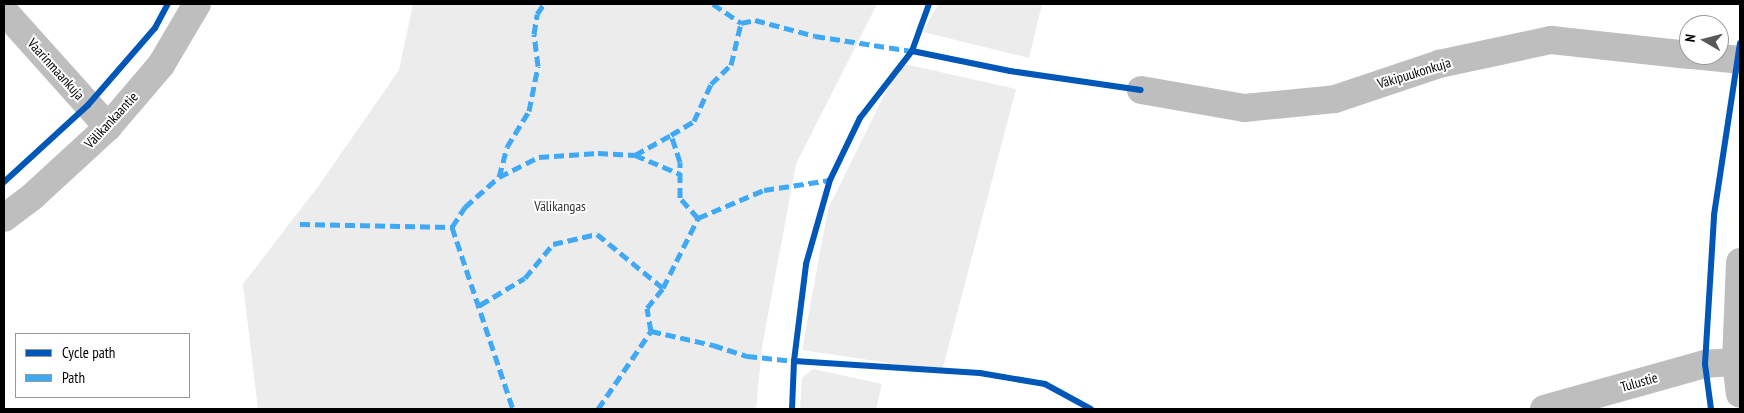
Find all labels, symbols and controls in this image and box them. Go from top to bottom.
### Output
north arrow [1679,15,1729,65]
text: N [1681,33,1700,43]
street label: Vaarinmaankuja [24,35,88,103]
street label: Väkipuukonkuja [1375,54,1453,92]
street label: Välikankaantie [81,88,141,152]
park label: Välikangas [534,198,586,214]
legend [15,333,190,398]
text: Cycle path [62,343,115,362]
text: Path [62,368,85,387]
street label: Tulustie [1618,369,1660,395]

